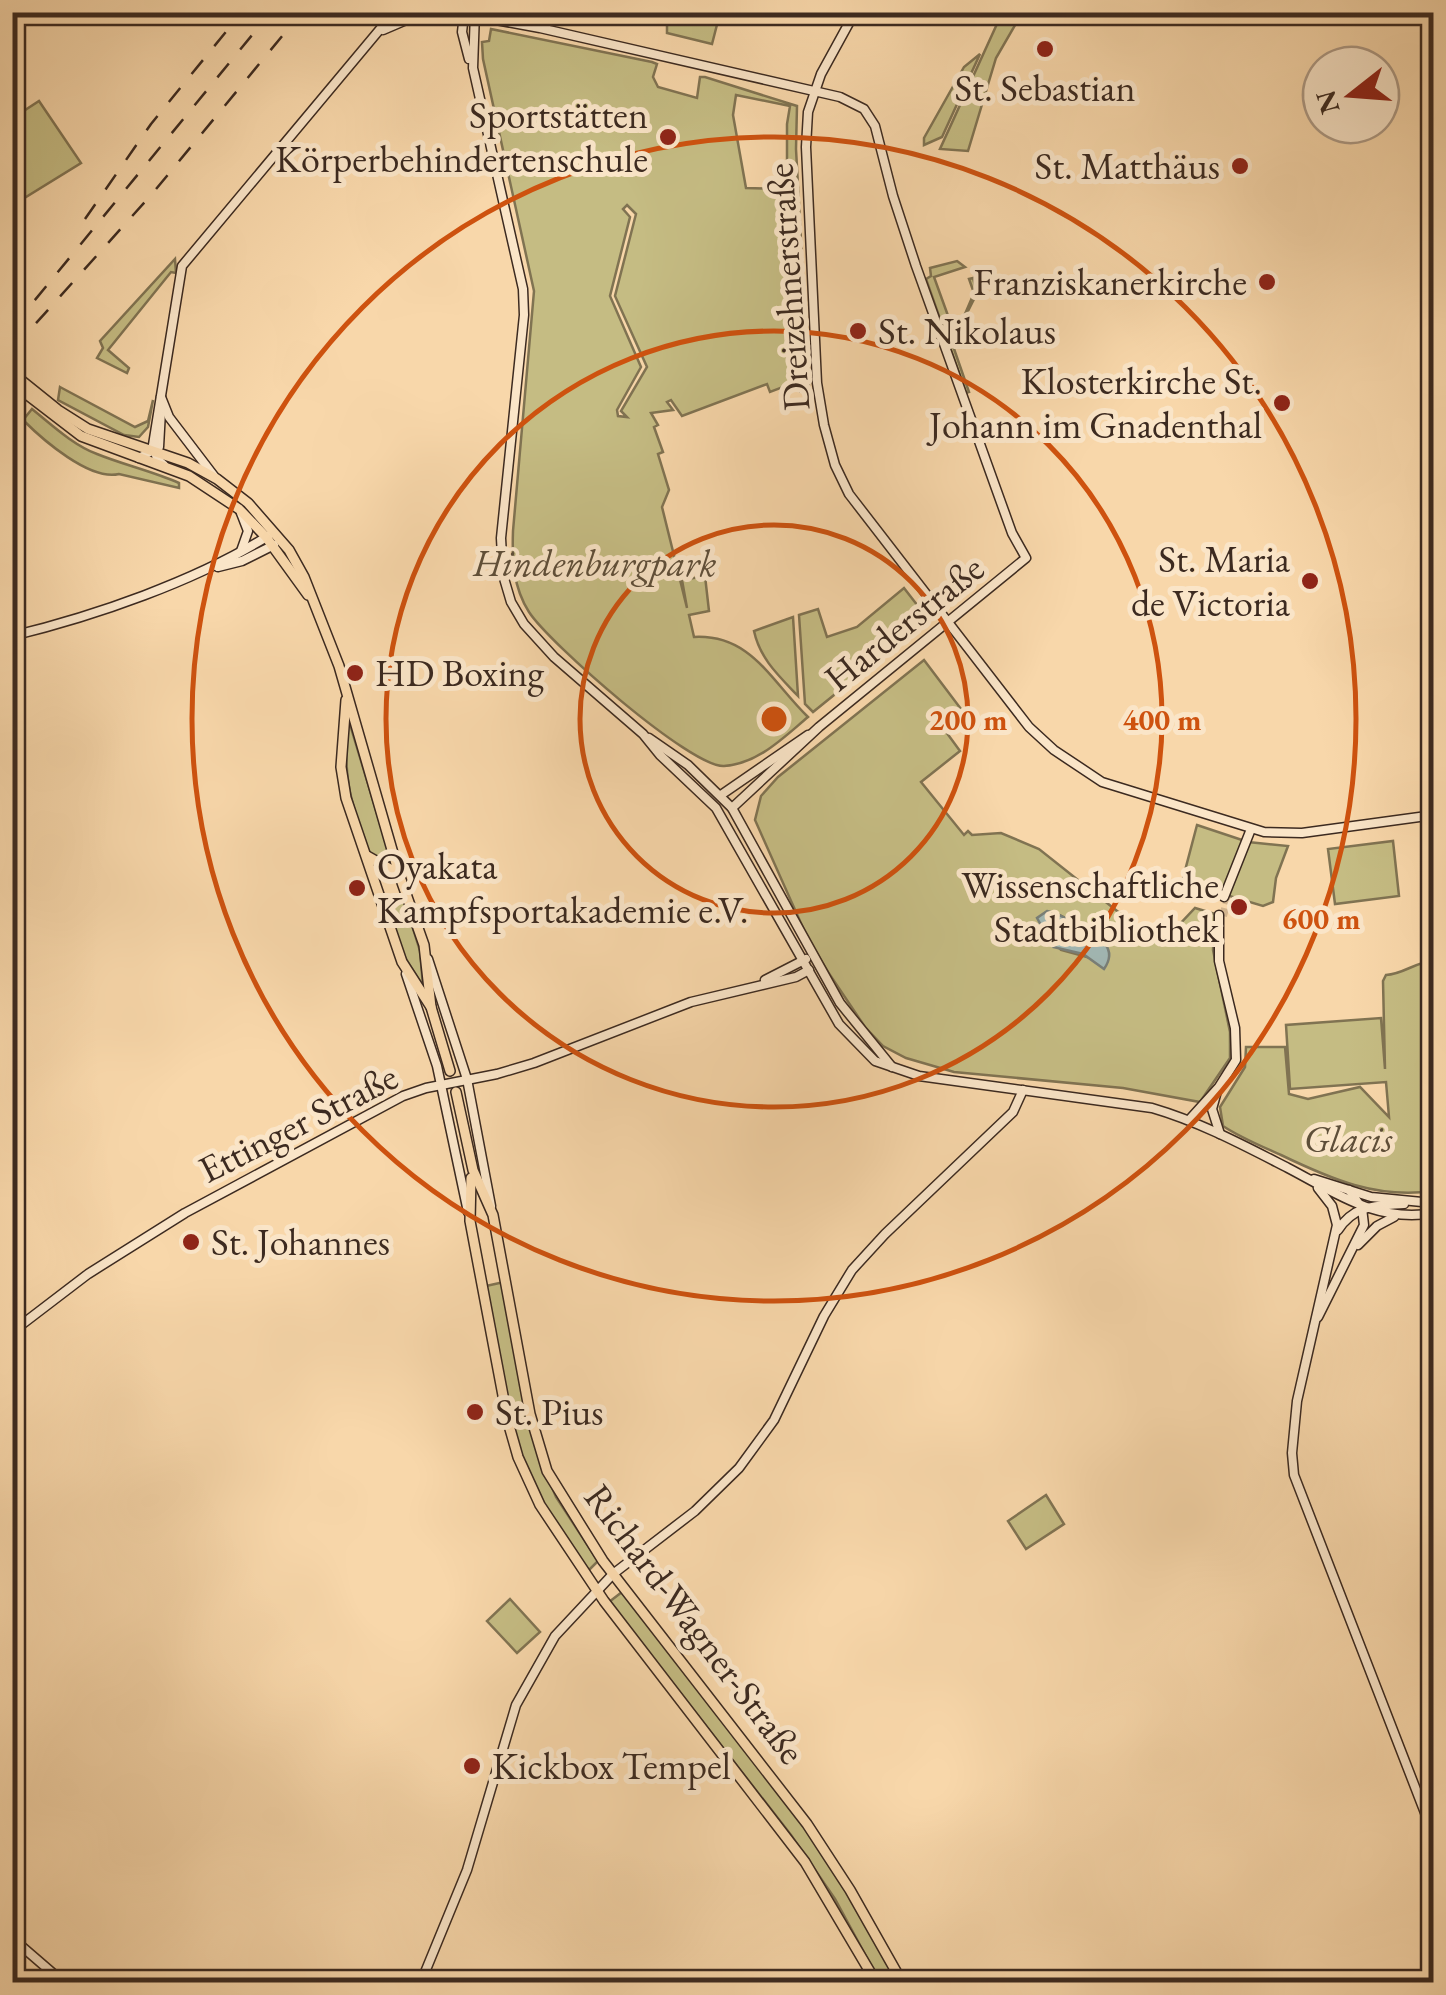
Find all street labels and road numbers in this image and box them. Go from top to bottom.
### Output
street label: Dreizehnerstraße [754,162,821,412]
street label: Harderstraße [814,543,993,702]
street label: Ettinger Straße [190,1051,406,1194]
street label: Richard-Wagner-Straße [574,1474,817,1774]

